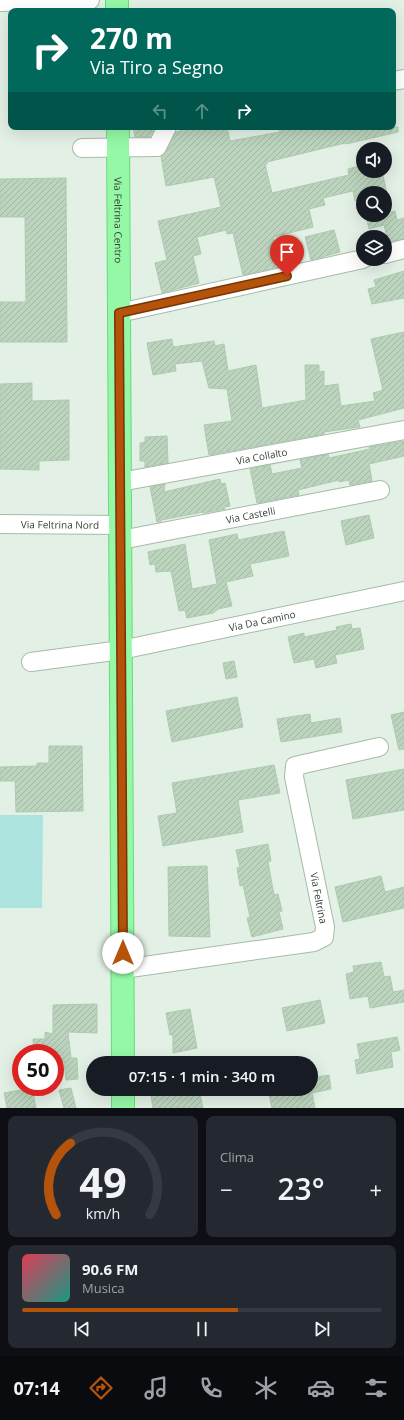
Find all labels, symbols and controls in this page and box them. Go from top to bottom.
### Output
text: 270 m [90,19,173,57]
icon: right [24,24,76,76]
text: Via Tiro a Segno [90,55,224,79]
icon: left [149,100,171,122]
icon: ahead [191,100,213,122]
icon: right [233,100,255,122]
map controls [356,142,392,266]
button: sound [356,142,392,178]
street label: Via Feltrina Centro [111,177,126,263]
button: search [356,186,392,222]
button: layers [356,230,392,266]
pin [270,235,304,276]
icon: arrive [276,241,298,263]
street label: Via Collalto [235,445,288,468]
street label: Via Castelli [225,503,277,527]
street label: Via Feltrina Nord [21,517,99,532]
street label: Via Da Camino [227,607,297,634]
street label: Via Feltrina [307,871,331,925]
position arrow [102,932,144,974]
speed limit sign: 50 [12,1044,64,1096]
text: 07:15 · 1 min · 340 m [129,1066,275,1086]
text: Clima [220,1148,254,1166]
text: 49 [79,1153,127,1209]
text: 23° [277,1168,325,1209]
text: − [220,1174,233,1204]
text: + [369,1174,382,1204]
text: km/h [86,1203,120,1222]
text: 90.6 FM [82,1259,138,1279]
text: Musica [82,1279,125,1297]
icon: previous [71,1318,93,1340]
icon: pause [191,1318,213,1340]
icon: next [311,1318,333,1340]
icon: directions [87,1374,115,1402]
icon: music [142,1374,170,1402]
icon: phone [197,1374,225,1402]
icon: climate [252,1374,280,1402]
icon: car [307,1374,335,1402]
icon: filters [362,1374,390,1402]
text: 07:14 [14,1376,60,1400]

